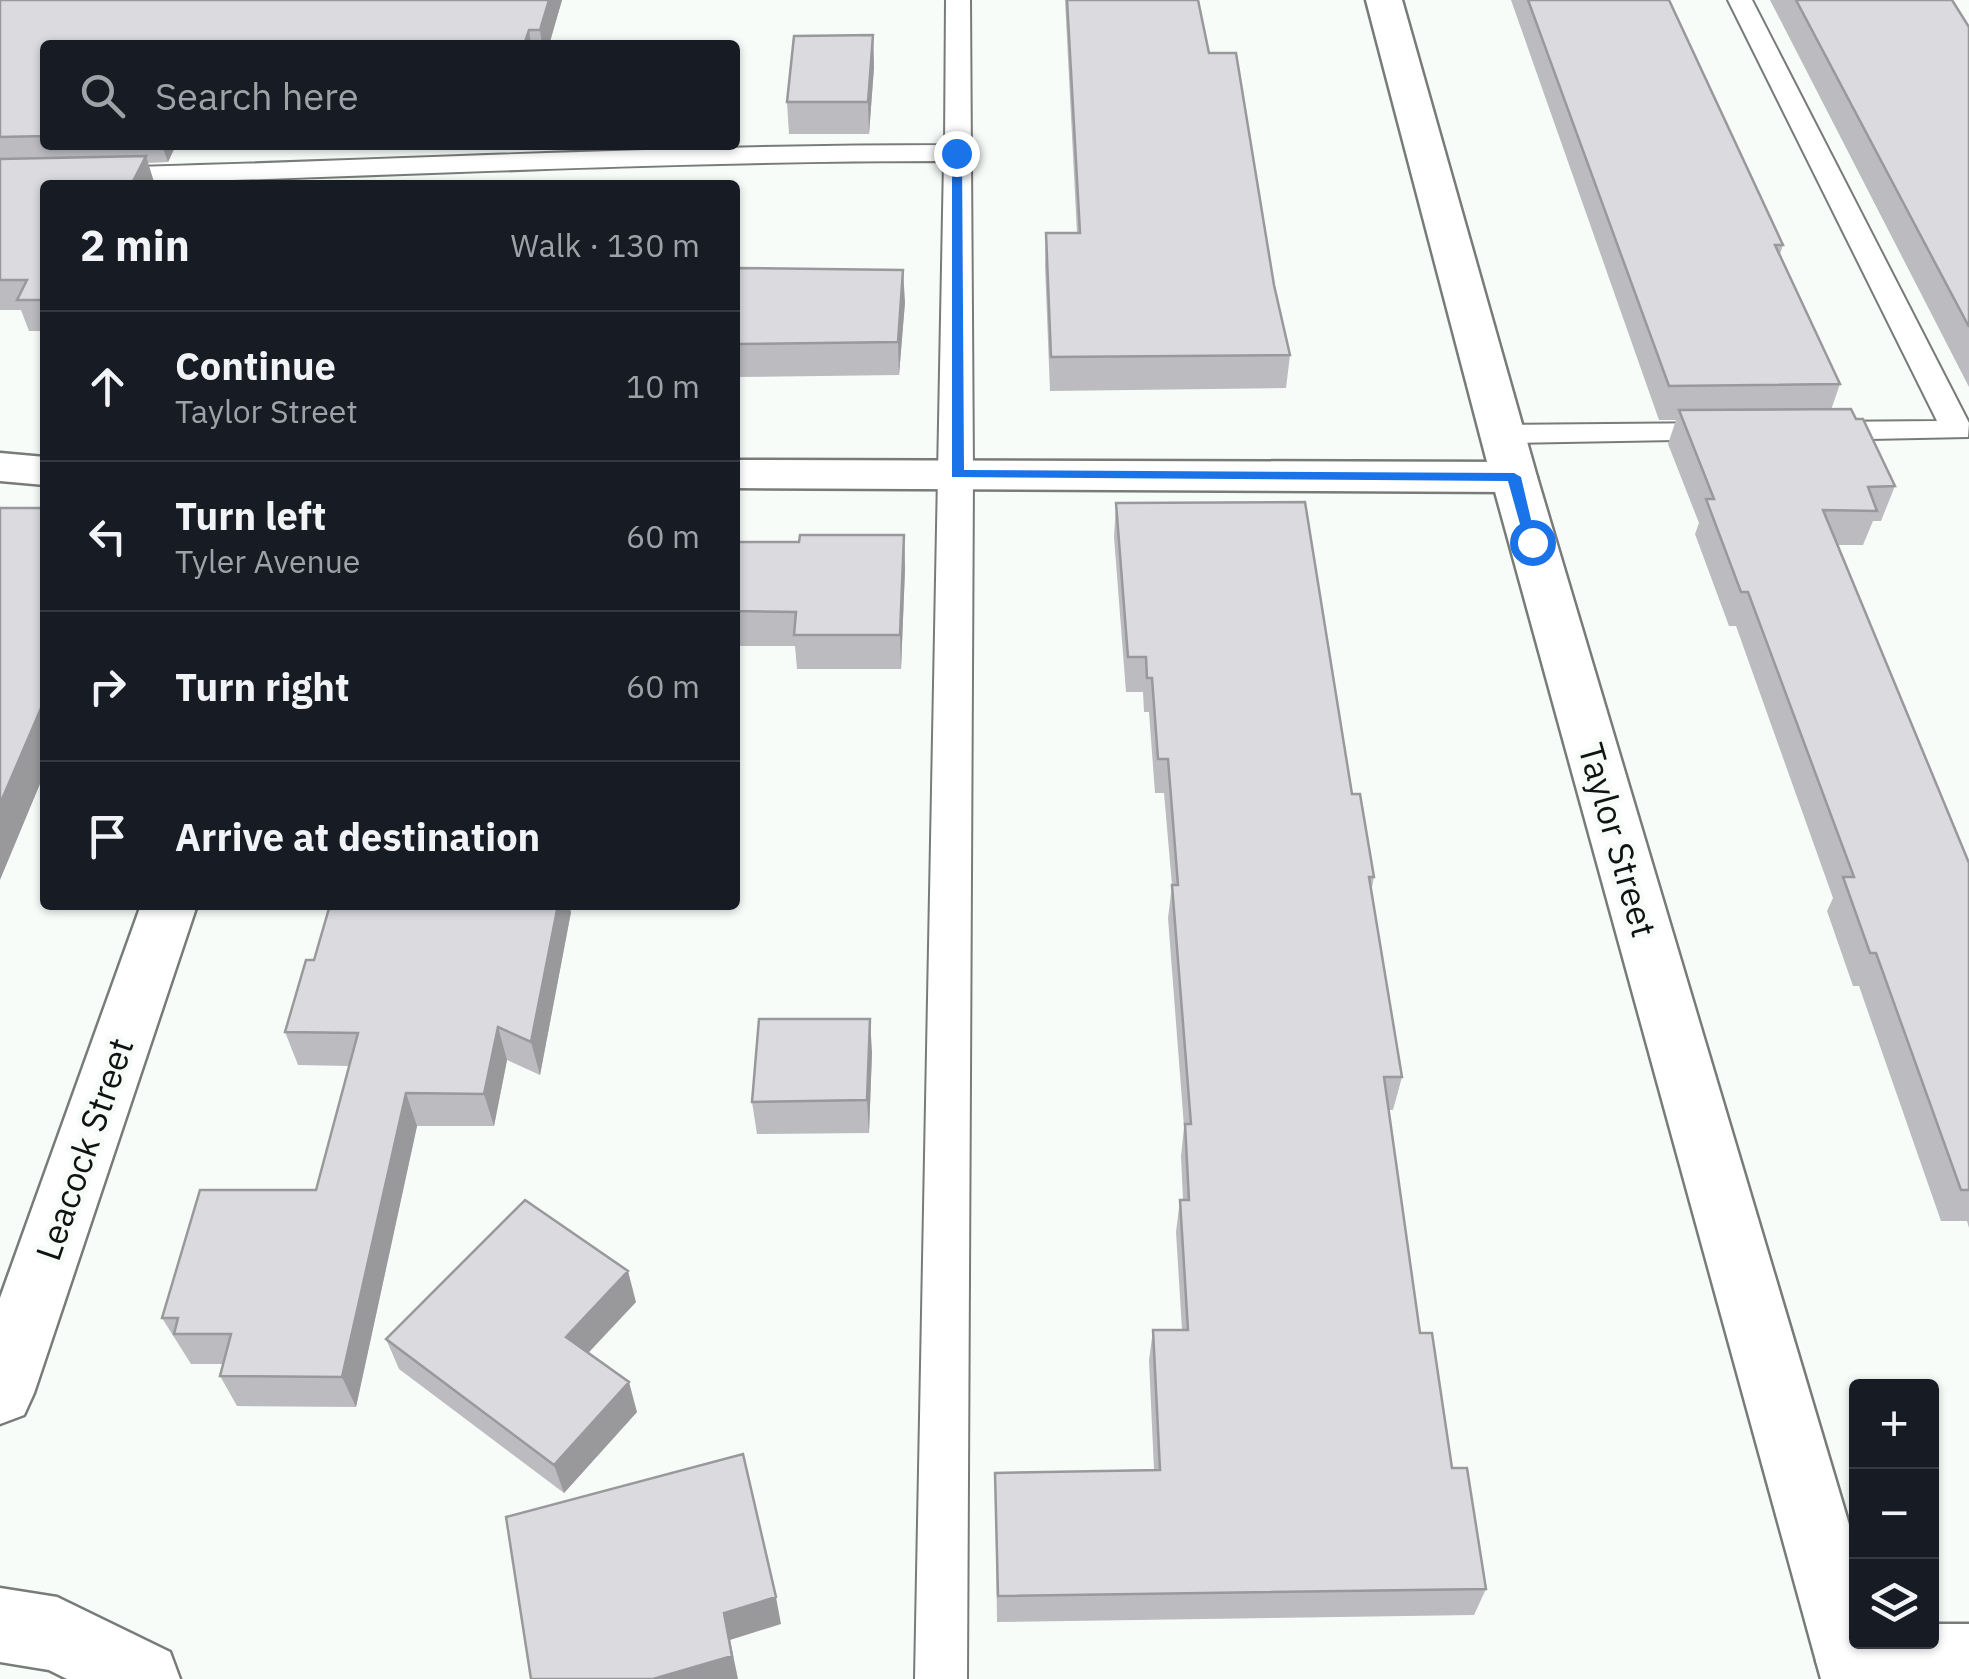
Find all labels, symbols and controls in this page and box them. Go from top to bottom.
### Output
search box [40,40,740,150]
icon: search [75,68,130,123]
text: Search here [155,71,359,120]
route end [934,131,980,177]
text: 2 min [80,218,190,273]
text: Walk · 130 m [511,224,700,266]
text: Continue [175,341,336,390]
icon: ahead [80,359,135,414]
text: 10 m [626,365,700,407]
text: Taylor Street [175,390,358,432]
text: Turn left [175,491,326,540]
icon: left [80,509,135,564]
text: 60 m [626,515,700,557]
route start [1510,520,1556,566]
text: Tyler Avenue [175,540,360,582]
icon: right [80,659,135,714]
text: Turn right [175,662,350,711]
text: 60 m [626,665,700,707]
street label: Taylor Street [1568,738,1668,942]
icon: arrive [80,809,135,864]
text: Arrive at destination [175,812,540,861]
street label: Leacock Street [24,1032,144,1266]
map controls [1849,1379,1939,1649]
button: + [1849,1379,1939,1469]
button: − [1849,1469,1939,1559]
button: layers [1849,1559,1939,1649]

